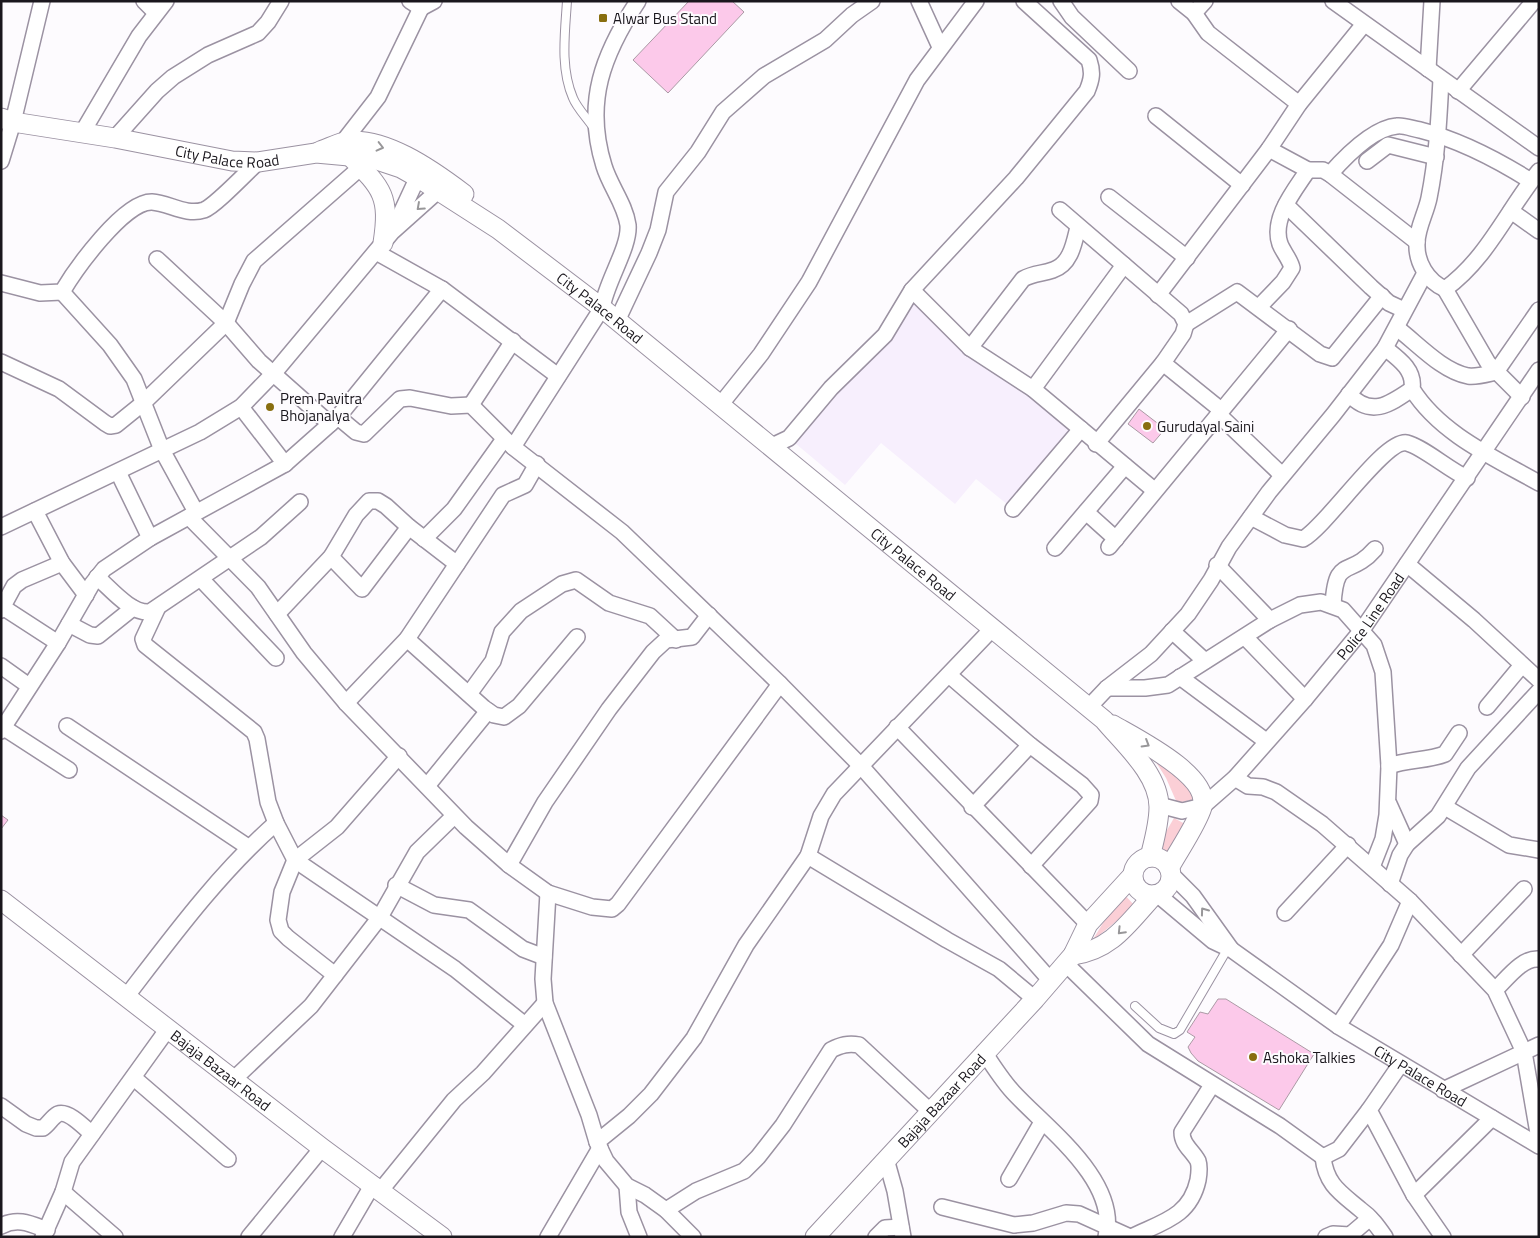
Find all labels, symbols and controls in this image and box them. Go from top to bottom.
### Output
place label: Alwar Bus Stand [613,7,717,30]
marker: Alwar Bus Stand [597,12,609,24]
street label: City Palace Road [173,139,281,174]
one-way arrow [375,141,383,151]
one-way arrow [417,201,426,210]
street label: City Palace Road [552,266,648,349]
place label: Prem Pavitra Bhojanalya [280,387,363,427]
marker: Prem Pavitra Bhojanalya [264,401,276,413]
place label: Gurudayal Saini [1157,415,1254,438]
marker: Gurudayal Saini [1141,420,1153,432]
street label: City Palace Road [866,522,961,606]
street label: Police Line Road [1331,568,1409,665]
one-way arrow [1140,737,1149,747]
one-way arrow [1201,907,1210,917]
one-way arrow [1118,925,1127,934]
street label: Bajaja Bazaar Road [166,1024,276,1116]
street label: City Palace Road [1370,1039,1472,1112]
place label: Ashoka Talkies [1263,1046,1355,1069]
street label: Bajaja Bazaar Road [892,1048,991,1153]
marker: Ashoka Talkies [1247,1051,1259,1063]

